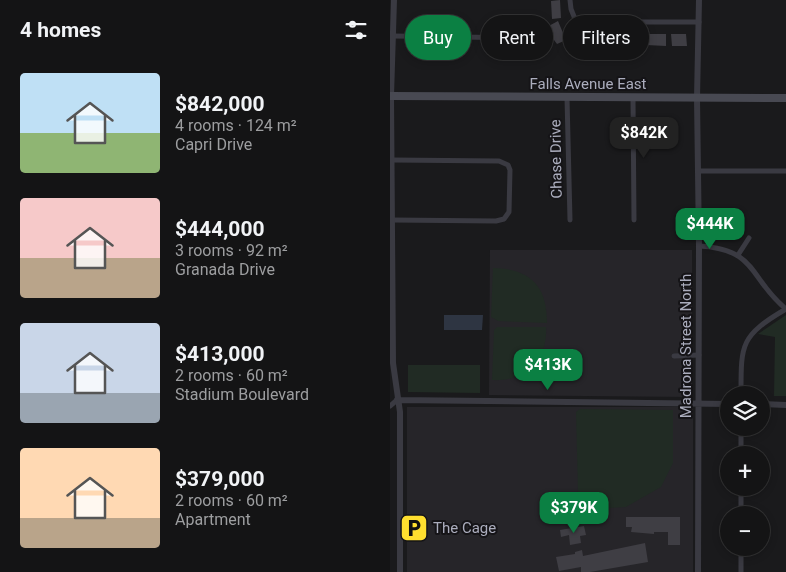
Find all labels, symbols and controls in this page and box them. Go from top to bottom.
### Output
chip: Buy [405,15,471,60]
chip: Rent [481,15,553,60]
chip: Filters [563,15,649,60]
icon: filters [342,16,370,44]
text: 4 homes [20,18,101,42]
street label: Falls Avenue East [529,75,647,93]
text: $842,000 [175,92,265,116]
icon: home [60,93,120,153]
text: 4 rooms · 124 m² [175,116,297,135]
pin: $842K [609,116,679,159]
street label: Chase Drive [546,119,566,199]
text: $842K [621,123,667,142]
text: Capri Drive [175,135,252,154]
pin: $444K [675,208,745,250]
text: $444K [687,214,733,233]
text: $444,000 [175,217,265,241]
icon: home [60,218,120,278]
text: 3 rooms · 92 m² [175,241,288,260]
text: Granada Drive [175,260,275,279]
street label: Madrona Street North [677,274,695,418]
text: $413,000 [175,342,265,366]
icon: home [60,343,120,403]
pin: $413K [513,348,583,391]
text: $413K [525,355,571,374]
text: 2 rooms · 60 m² [175,366,288,385]
text: Stadium Boulevard [175,385,309,404]
map controls [720,386,770,556]
button: layers [720,386,770,436]
button: + [720,446,770,496]
text: $379,000 [175,467,265,491]
icon: home [60,468,120,528]
text: 2 rooms · 60 m² [175,491,288,510]
pin: $379K [539,492,609,534]
text: $379K [551,498,597,517]
button: − [720,506,770,556]
text: Apartment [175,510,251,529]
parking icon: The Cage [399,513,429,543]
place label: The Cage [433,519,496,537]

